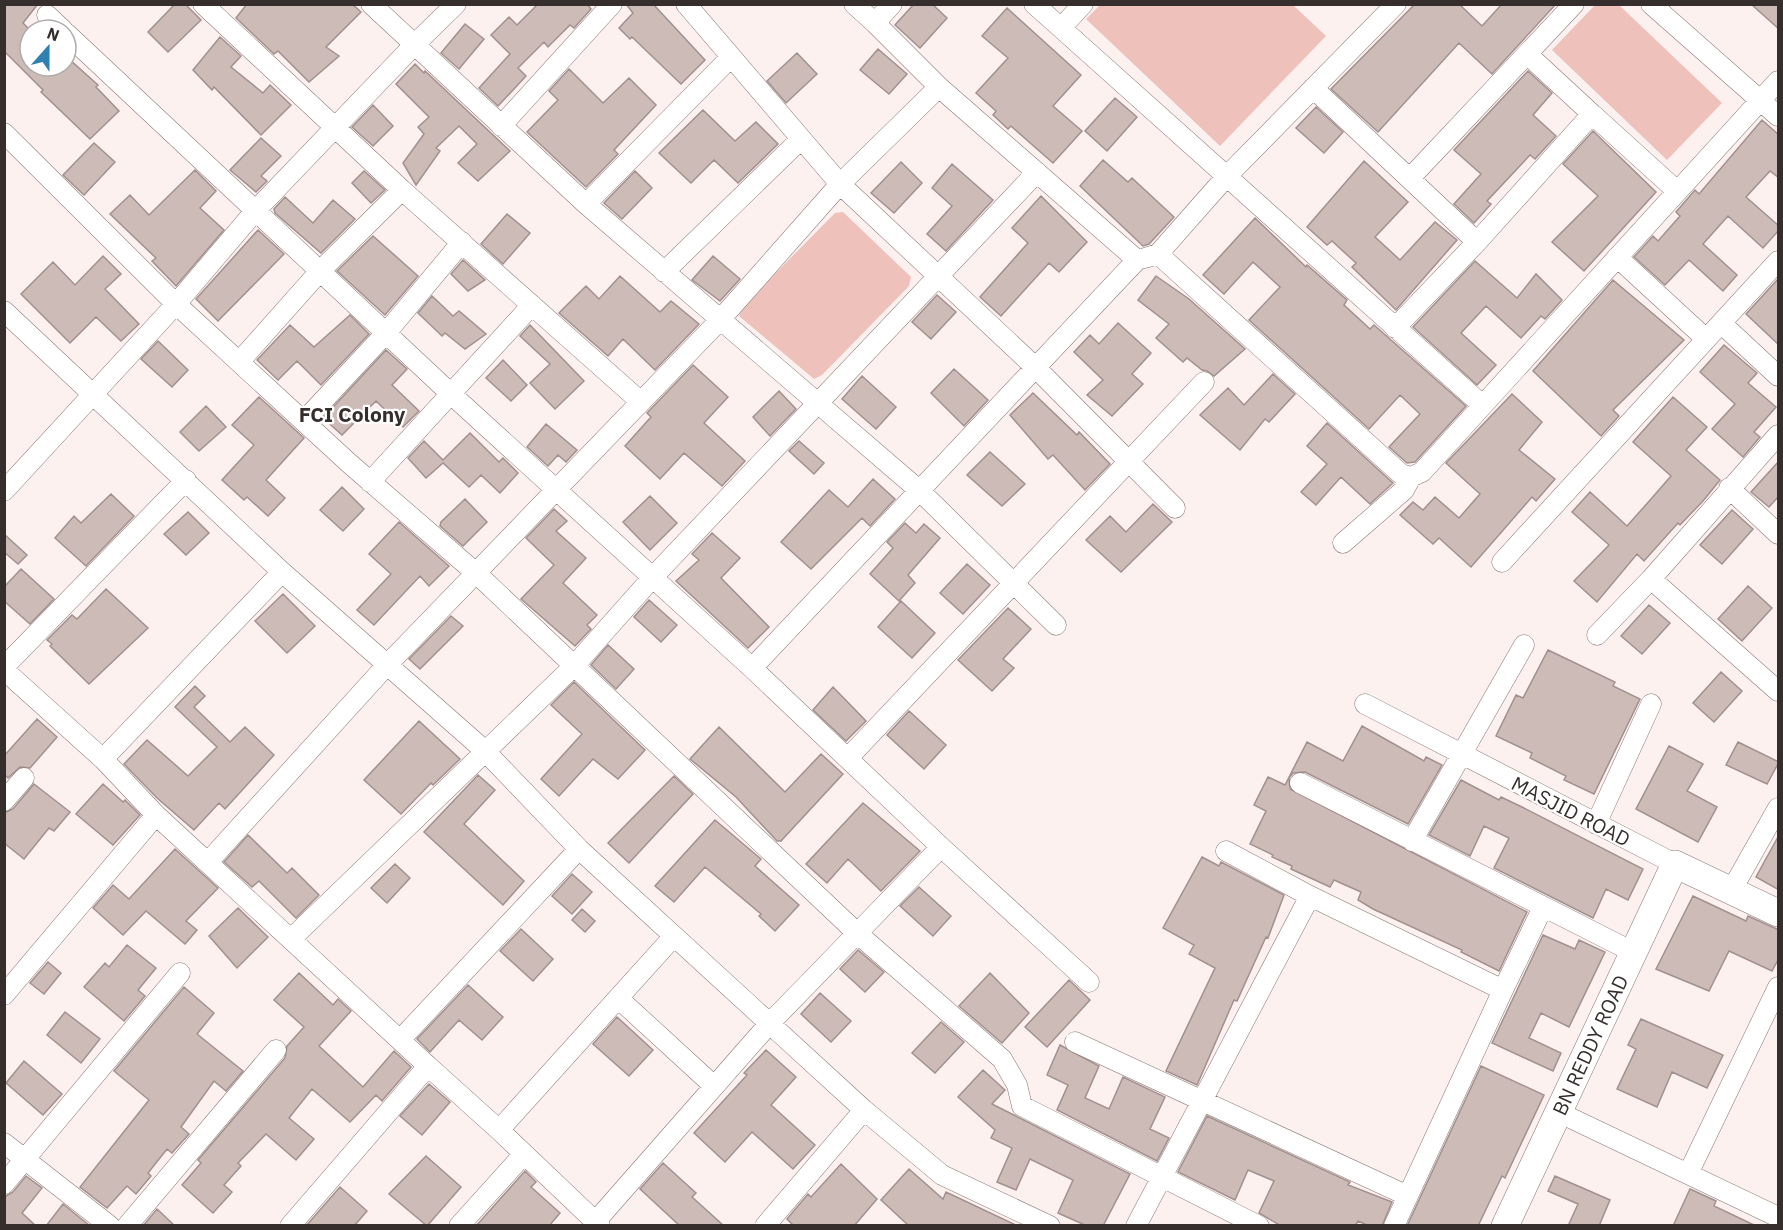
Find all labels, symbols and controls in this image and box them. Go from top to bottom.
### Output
north arrow [18,18,78,78]
text: N [44,23,62,45]
district label: FCI Colony [299,400,406,428]
street label: MASJID ROAD [1507,770,1635,852]
street label: BN REDDY ROAD [1546,970,1634,1120]

